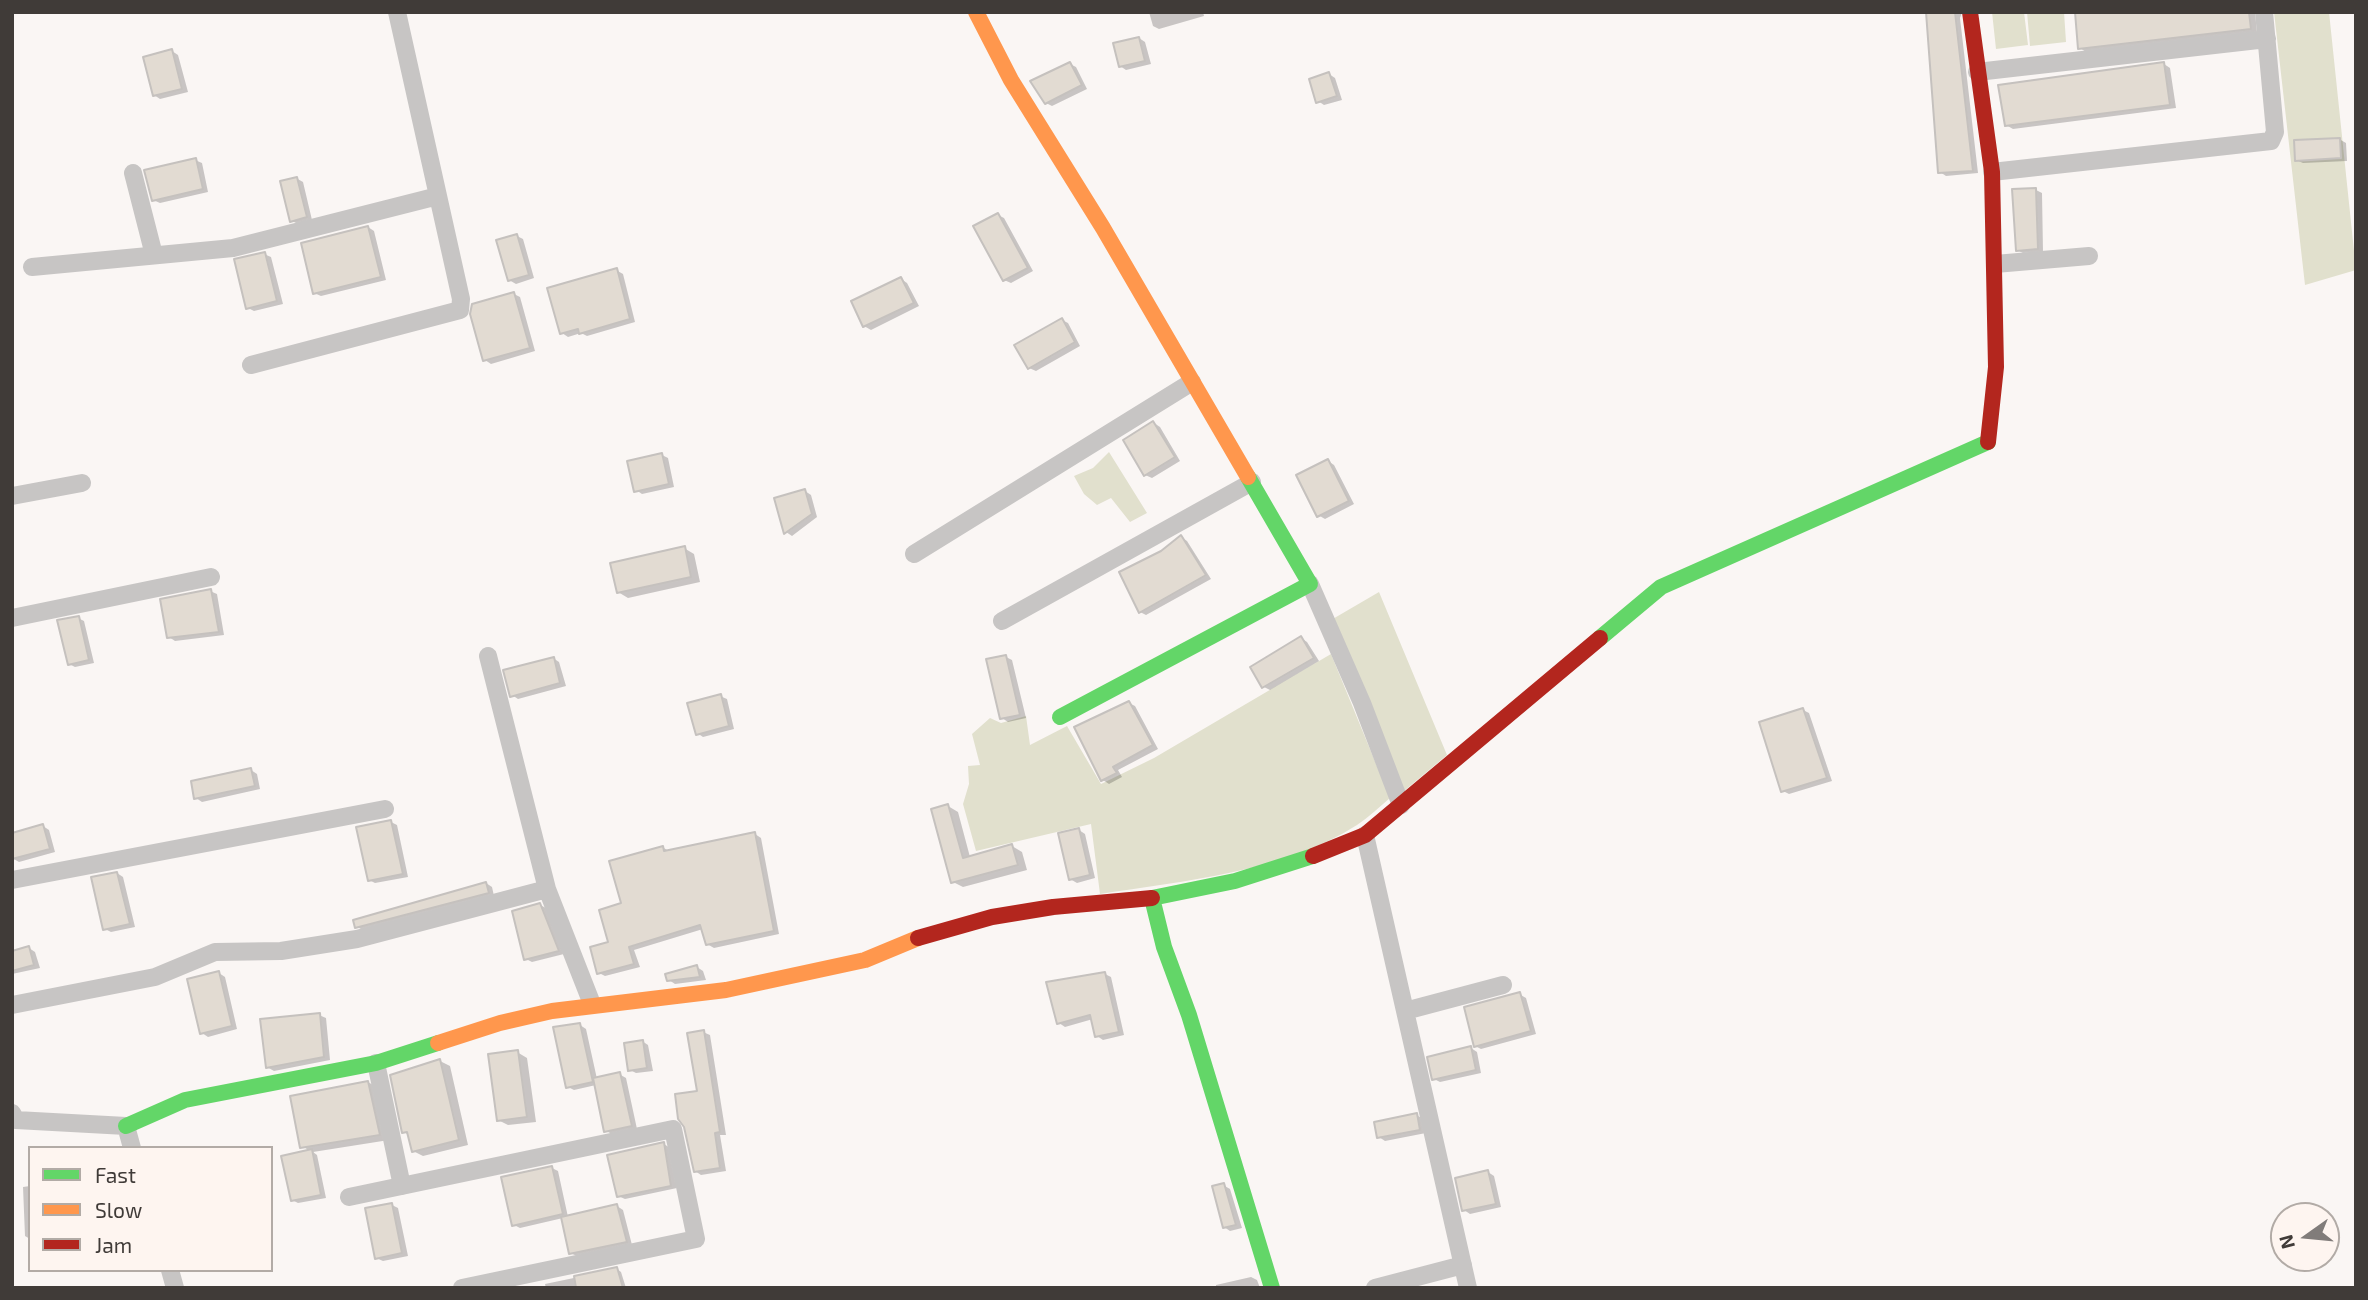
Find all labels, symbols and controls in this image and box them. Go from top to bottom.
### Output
legend [28,1146,273,1272]
text: Fast [95,1162,136,1187]
text: Slow [95,1197,142,1222]
north arrow [2270,1202,2340,1272]
text: Jam [95,1232,132,1257]
text: N [2273,1232,2299,1252]

